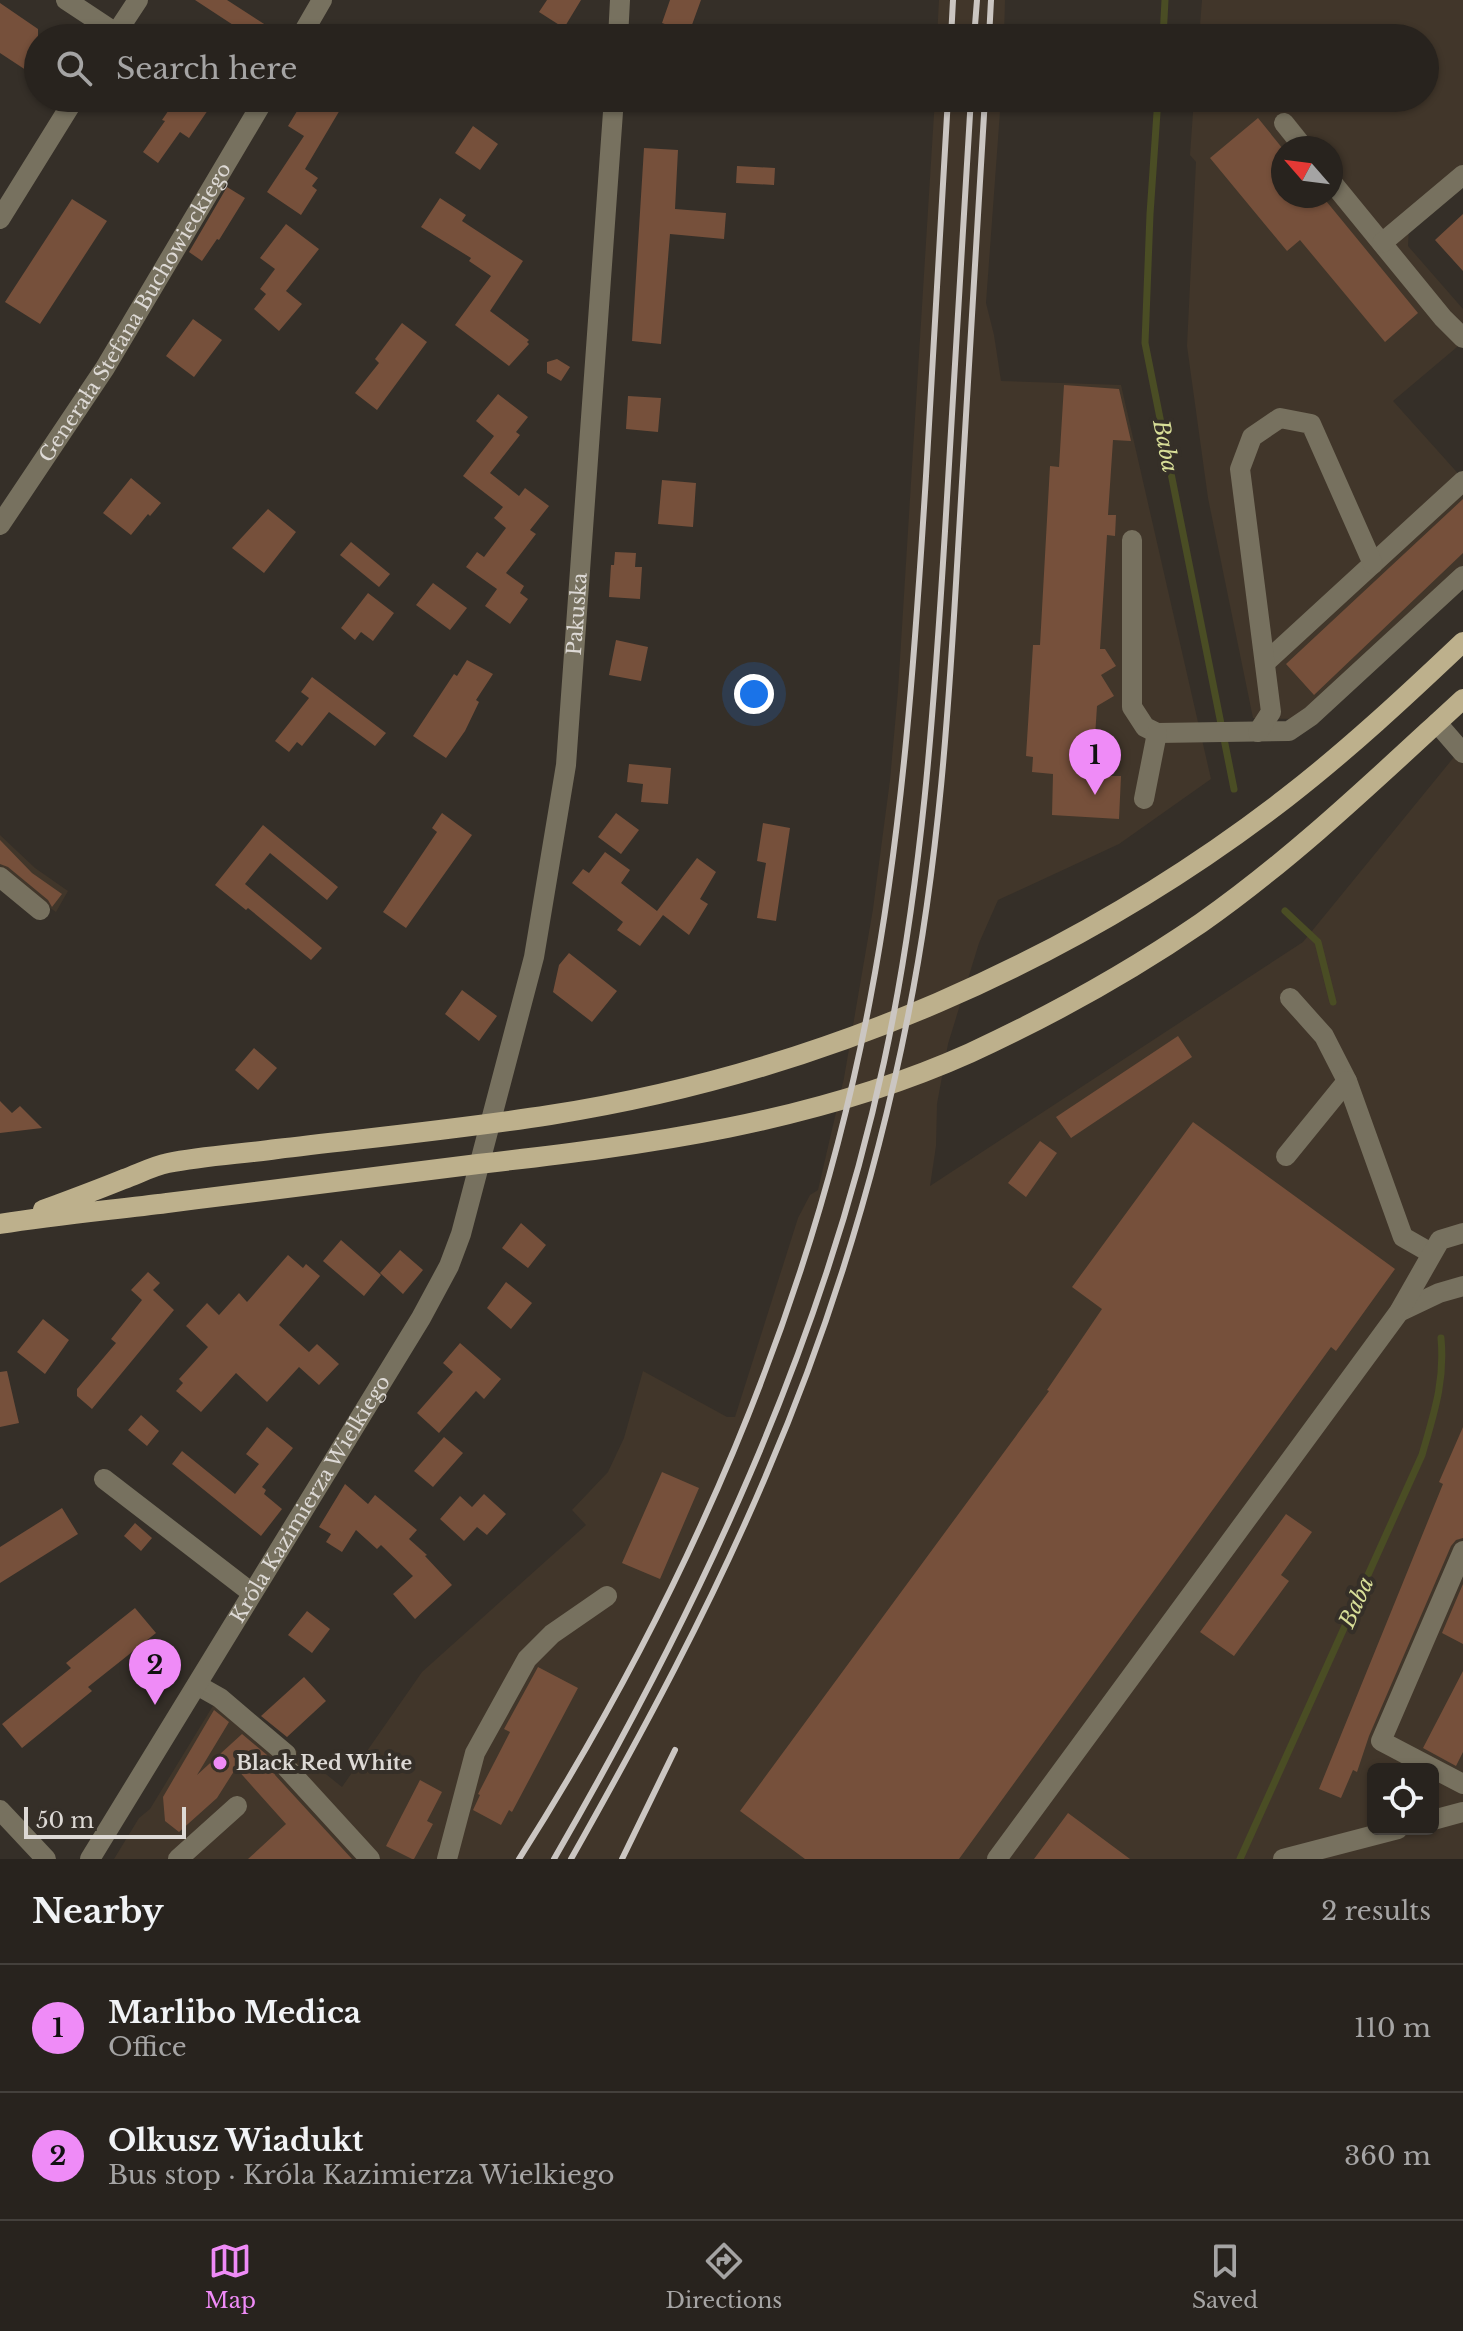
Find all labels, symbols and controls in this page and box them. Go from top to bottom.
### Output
search box [24,24,1439,112]
icon: search [52,46,96,90]
text: Search here [116,50,297,87]
north arrow [1271,136,1343,208]
street label: Generała Stefana Buchowieckiego [34,158,236,466]
water label: Baba [1147,417,1184,475]
street label: Pakuska [562,571,592,656]
your location [734,674,774,714]
pin: 1 [1069,729,1121,795]
street label: Króla Kazimierza Wielkiego [225,1371,395,1627]
water label: Baba [1333,1573,1380,1633]
pin: 2 [129,1639,181,1705]
place label: Black Red White [236,1751,412,1775]
marker: Black Red White [211,1754,229,1772]
map controls [1367,1763,1439,1835]
button: locate [1367,1763,1439,1835]
scale bar [24,1803,186,1839]
text: 50 m [36,1807,94,1834]
text: Nearby [32,1890,164,1932]
text: 2 results [1321,1895,1431,1927]
text: Marlibo Medica [108,1994,361,2031]
text: 1 [52,2012,64,2044]
text: 110 m [1354,2012,1431,2044]
text: Office [108,2031,187,2063]
text: Olkusz Wiadukt [108,2122,364,2159]
text: 2 [50,2140,66,2172]
text: 360 m [1344,2140,1431,2172]
text: Bus stop · Króla Kazimierza Wielkiego [108,2159,614,2191]
tab: Map [205,2239,256,2314]
tab: Directions [665,2239,782,2314]
tab: Saved [1192,2239,1258,2314]

